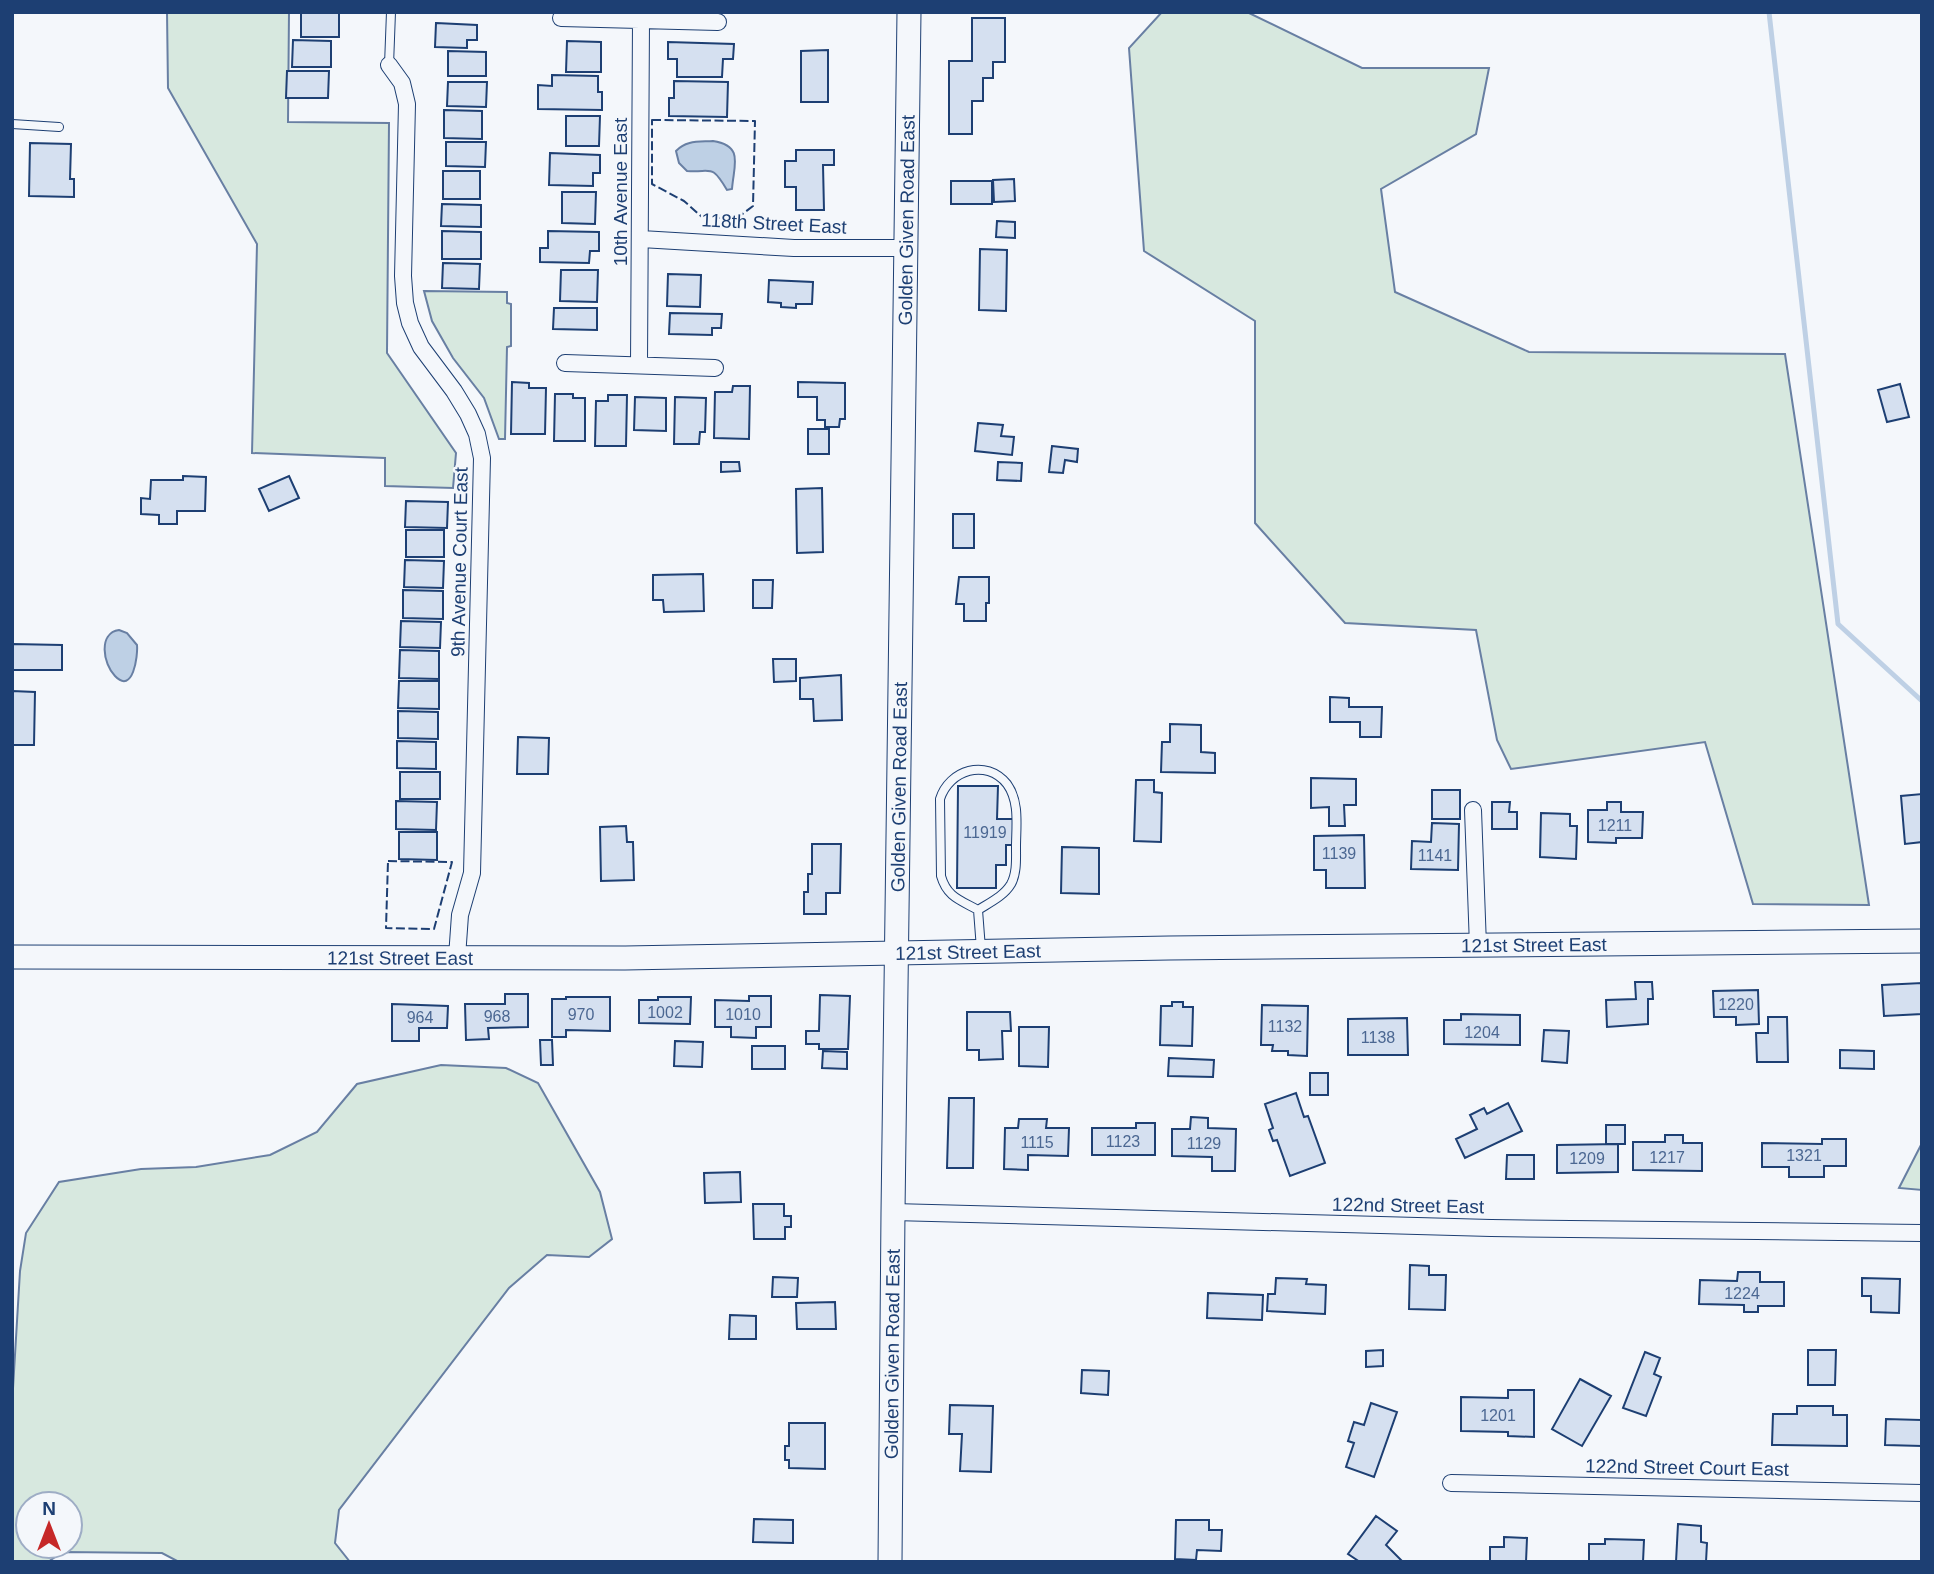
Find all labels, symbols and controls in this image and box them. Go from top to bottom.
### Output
street label: Golden Given Road East [895,114,919,325]
street label: 10th Avenue East [610,117,631,266]
street label: 118th Street East [701,209,848,238]
street label: 9th Avenue Court East [447,466,472,657]
street label: Golden Given Road East [887,681,911,892]
house number: 1211 [1598,817,1632,834]
house number: 11919 [963,824,1007,841]
house number: 1139 [1322,845,1356,862]
house number: 1141 [1418,847,1452,864]
street label: 121st Street East [1461,934,1608,956]
street label: 121st Street East [895,940,1042,964]
street label: 121st Street East [327,948,474,969]
house number: 1220 [1718,996,1754,1013]
house number: 1002 [647,1004,683,1021]
house number: 970 [568,1006,594,1023]
house number: 1010 [725,1006,761,1023]
house number: 968 [484,1008,510,1025]
house number: 964 [407,1009,433,1026]
house number: 1132 [1268,1018,1302,1035]
house number: 1204 [1464,1024,1500,1041]
house number: 1138 [1361,1029,1395,1046]
house number: 1123 [1106,1133,1140,1150]
house number: 1115 [1020,1134,1054,1151]
house number: 1129 [1187,1135,1221,1152]
house number: 1321 [1786,1147,1822,1164]
house number: 1217 [1649,1149,1685,1166]
house number: 1209 [1569,1150,1605,1167]
street label: 122nd Street East [1332,1194,1485,1217]
street label: Golden Given Road East [881,1248,904,1459]
house number: 1224 [1724,1285,1760,1302]
house number: 1201 [1480,1407,1516,1424]
street label: 122nd Street Court East [1585,1455,1790,1480]
north arrow [14,1490,84,1560]
text: N [42,1498,56,1519]

